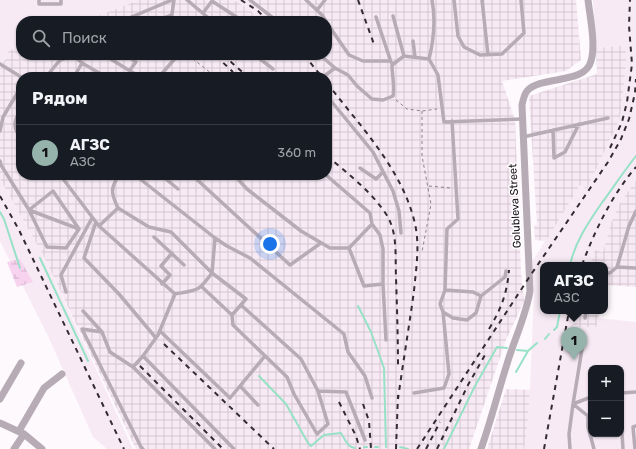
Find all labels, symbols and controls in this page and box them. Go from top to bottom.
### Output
search box [16,16,332,60]
icon: search [30,27,52,49]
text: Поиск [62,29,107,47]
text: Рядом [32,88,88,108]
text: АГЗС [70,136,110,154]
text: 1 [42,145,48,160]
text: 360 m [277,145,316,160]
text: АЗС [70,154,95,169]
street label: Golubleva Street [506,163,524,249]
your location [260,234,280,254]
popup [540,262,608,314]
text: АГЗС [554,272,594,290]
text: АЗС [554,290,580,305]
pin: 1 [561,327,587,360]
map controls [588,365,624,437]
button: + [588,365,624,401]
button: − [588,401,624,437]

